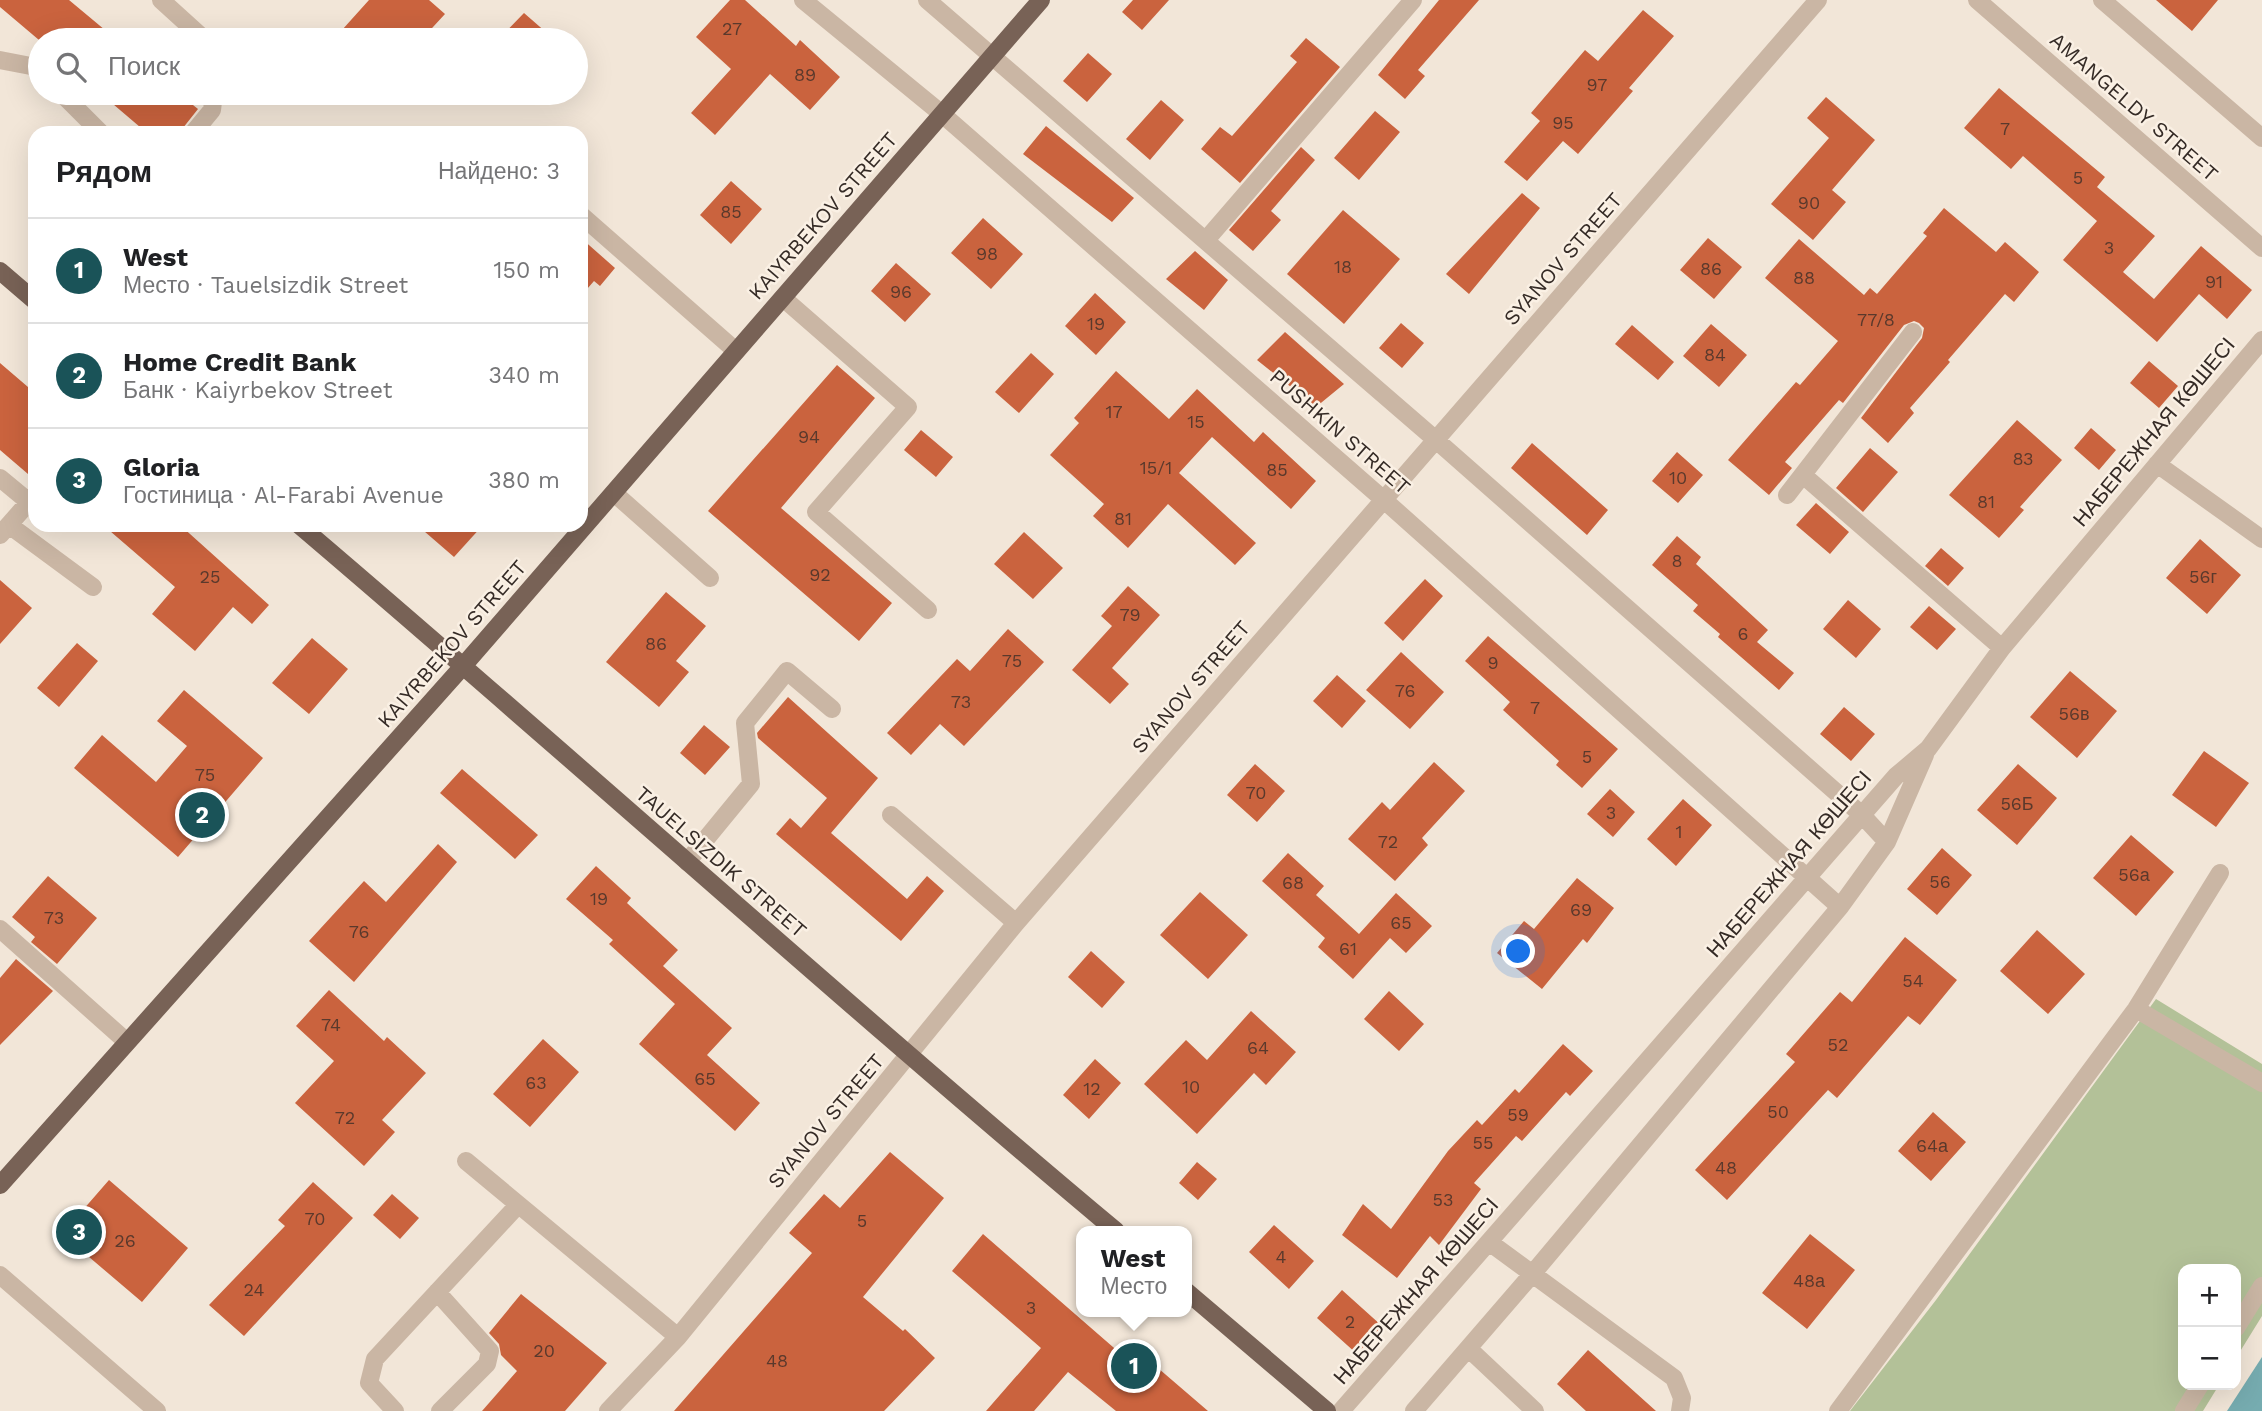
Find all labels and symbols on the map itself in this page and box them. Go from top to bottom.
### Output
house number: 27 [722,18,742,39]
street label: AMANGELDY STREET [2045,27,2224,187]
house number: 89 [794,64,816,85]
house number: 97 [1587,74,1607,95]
house number: 95 [1552,112,1574,133]
house number: 7 [2000,118,2010,139]
street label: KAIYRBEKOV STREET [743,126,902,305]
house number: 5 [2073,167,2083,188]
street label: SYANOV STREET [1498,187,1627,330]
house number: 90 [1798,192,1820,213]
house number: 85 [720,201,742,222]
house number: 3 [2104,237,2114,258]
house number: 98 [976,243,998,264]
house number: 18 [1334,256,1352,277]
house number: 86 [1700,258,1722,279]
house number: 88 [1793,267,1815,288]
house number: 91 [2205,271,2223,292]
house number: 96 [890,281,912,302]
house number: 77/8 [1857,309,1895,330]
house number: 19 [1087,313,1105,334]
street label: НАБЕРЕЖНАЯ КӨШЕСІ [2067,332,2240,531]
house number: 84 [1704,344,1726,365]
street label: PUSHKIN STREET [1265,364,1416,500]
house number: 17 [1105,401,1123,422]
house number: 15 [1187,411,1205,432]
house number: 94 [798,426,820,447]
house number: 83 [2012,448,2034,469]
house number: 15/1 [1140,457,1172,478]
house number: 85 [1266,459,1288,480]
house number: 10 [1669,467,1687,488]
house number: 81 [1977,491,1995,512]
house number: 81 [1114,508,1132,529]
house number: 8 [1671,550,1683,571]
street label: KAIYRBEKOV STREET [372,554,531,733]
house number: 92 [809,564,831,585]
house number: 25 [200,566,220,587]
house number: 56г [2189,566,2217,587]
house number: 79 [1119,604,1141,625]
street label: SYANOV STREET [1126,615,1255,758]
house number: 6 [1738,623,1748,644]
house number: 86 [645,633,667,654]
house number: 75 [1002,650,1022,671]
house number: 9 [1487,652,1499,673]
house number: 76 [1395,680,1415,701]
house number: 73 [951,691,971,712]
house number: 7 [1530,697,1540,718]
house number: 56в [2059,703,2089,724]
house number: 5 [1582,746,1592,767]
house number: 75 [195,764,215,785]
street label: НАБЕРЕЖНАЯ КӨШЕСІ [1701,765,1876,962]
street label: TAUELSІZDІK STREET [631,781,812,943]
house number: 70 [1246,782,1266,803]
pin: 2 [179,789,225,841]
house number: 56Б [2000,793,2034,814]
house number: 3 [1606,802,1616,823]
house number: 1 [1675,821,1683,842]
house number: 72 [1378,831,1398,852]
house number: 56а [2118,864,2151,885]
house number: 56 [1929,871,1951,892]
house number: 68 [1282,872,1304,893]
house number: 19 [590,888,608,909]
house number: 69 [1570,899,1592,920]
house number: 73 [44,907,64,928]
house number: 65 [1390,912,1412,933]
house number: 76 [349,921,369,942]
your location [1501,934,1535,968]
house number: 61 [1339,938,1357,959]
house number: 54 [1902,970,1924,991]
house number: 74 [321,1014,341,1035]
house number: 52 [1828,1034,1848,1055]
house number: 64 [1247,1037,1269,1058]
street label: SYANOV STREET [762,1048,889,1193]
house number: 65 [694,1068,716,1089]
house number: 63 [525,1072,547,1093]
house number: 10 [1182,1076,1200,1097]
house number: 12 [1083,1078,1101,1099]
house number: 50 [1767,1101,1789,1122]
house number: 59 [1507,1104,1529,1125]
house number: 72 [335,1107,355,1128]
house number: 55 [1473,1132,1493,1153]
house number: 64а [1916,1135,1949,1156]
house number: 48 [1715,1157,1737,1178]
house number: 53 [1433,1189,1453,1210]
street label: НАБЕРЕЖНАЯ КӨШЕСІ [1328,1192,1503,1389]
pin: 3 [56,1206,102,1258]
house number: 70 [305,1208,325,1229]
house number: 5 [857,1210,867,1231]
house number: 26 [114,1230,136,1251]
house number: 4 [1276,1246,1287,1267]
house number: 48а [1793,1270,1826,1291]
house number: 24 [244,1279,264,1300]
house number: 3 [1026,1297,1036,1318]
house number: 2 [1345,1311,1355,1332]
house number: 20 [533,1340,555,1361]
pin: 1 [1111,1340,1157,1392]
house number: 48 [766,1350,788,1371]

